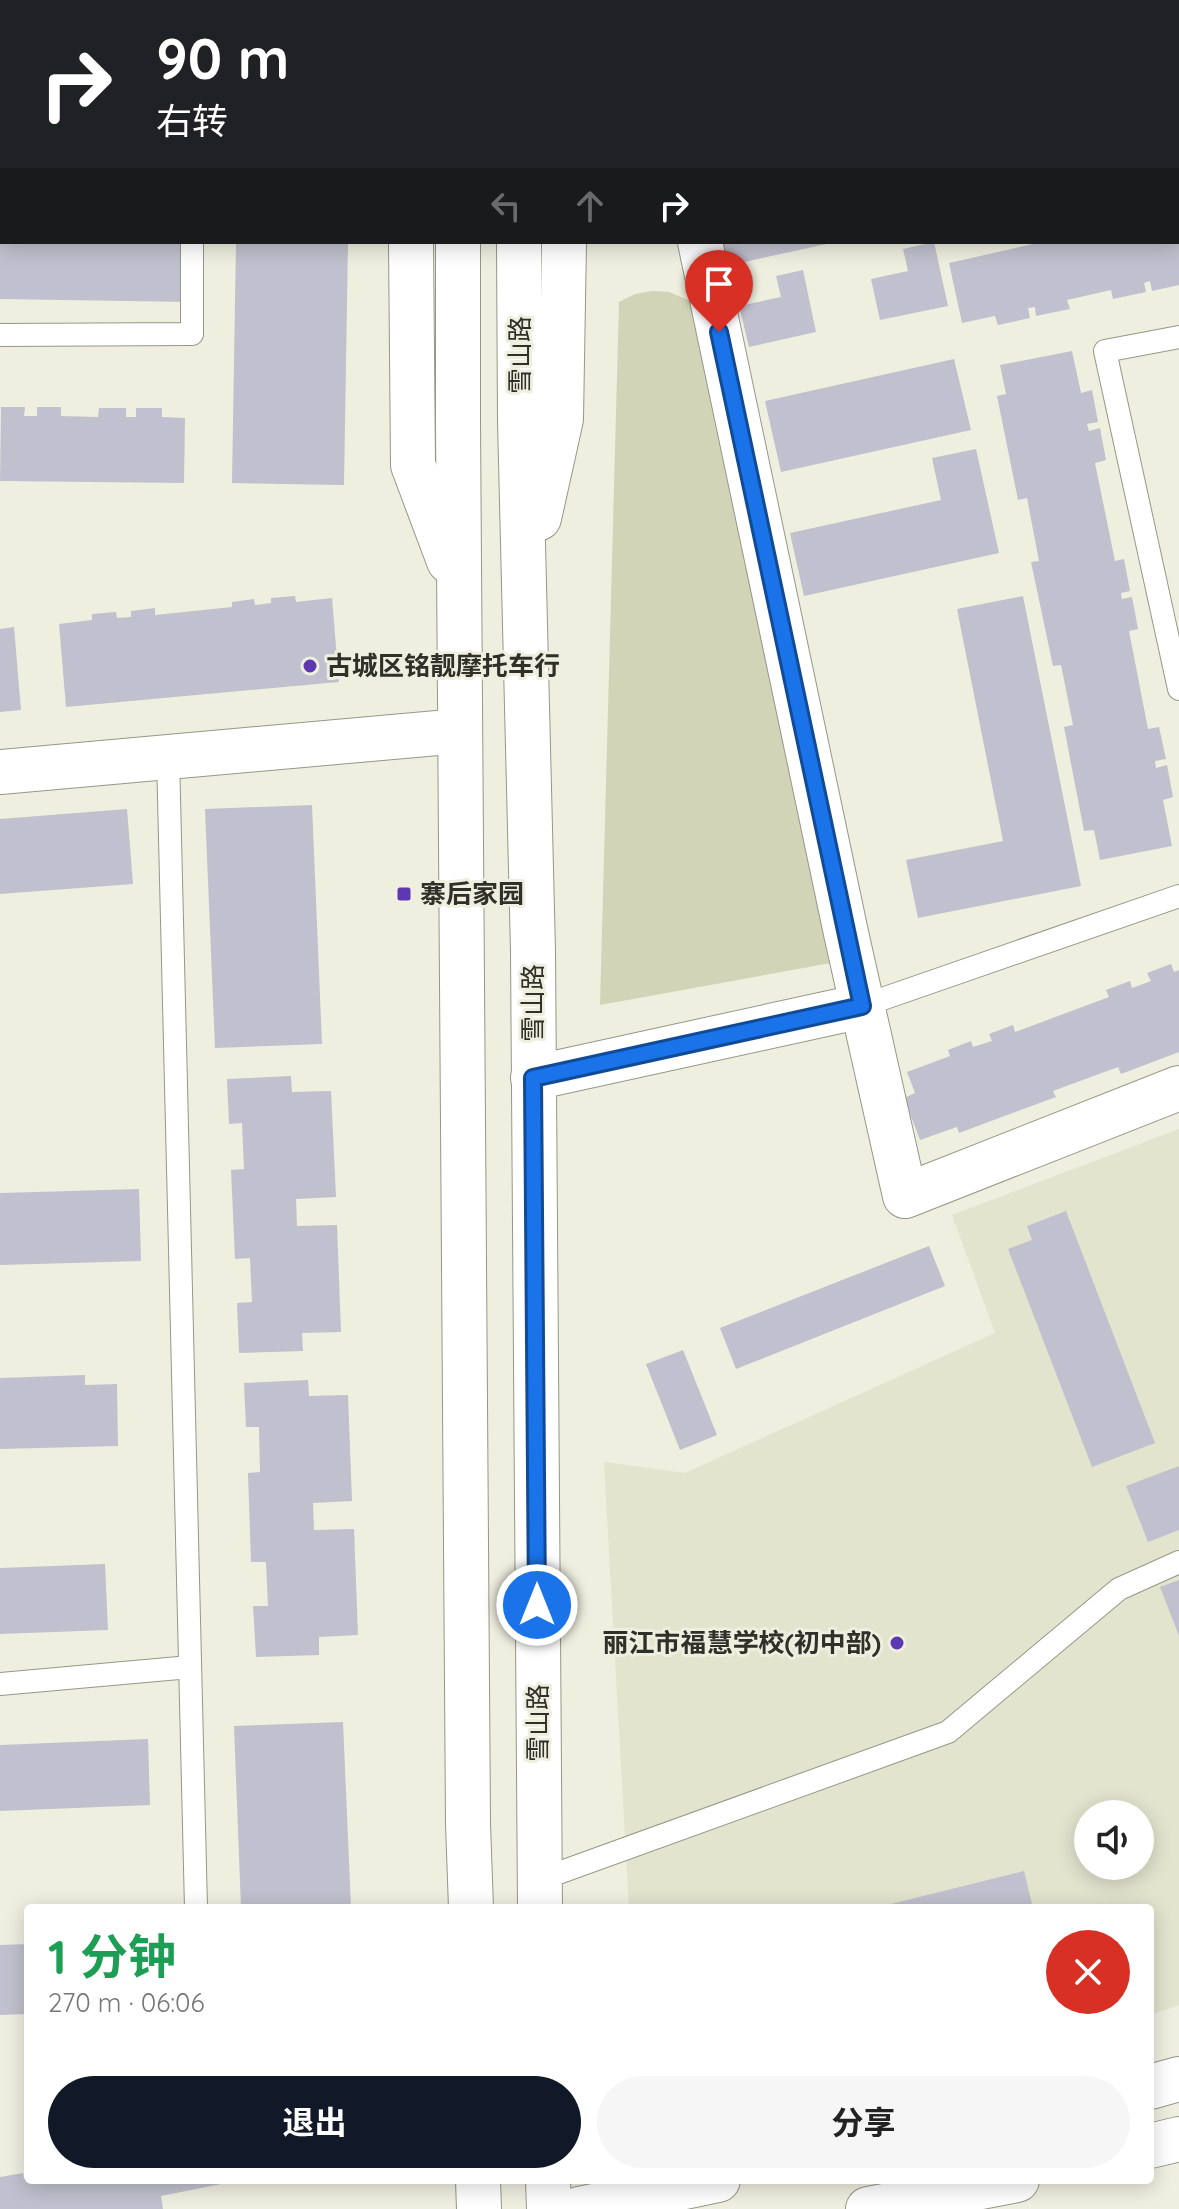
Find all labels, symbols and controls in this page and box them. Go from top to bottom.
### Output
text: 90 m [156,23,290,93]
icon: right [24,32,128,136]
text: 右转 [156,98,228,143]
icon: left [484,184,528,228]
icon: ahead [568,184,612,228]
icon: right [652,184,696,228]
pin [685,250,753,332]
icon: arrive [697,262,741,306]
street label: 雪山路 [503,316,536,394]
place label: 古城区铭靓摩托车行 [326,649,560,682]
marker: 古城区铭靓摩托车行 [301,657,319,675]
place label: 寨后家园 [420,877,524,910]
marker: 寨后家园 [395,885,413,903]
street label: 雪山路 [516,964,549,1042]
position arrow [495,1563,579,1647]
place label: 丽江市福慧学校(初中部) [602,1626,881,1659]
marker: 丽江市福慧学校(初中部) [888,1634,906,1652]
street label: 雪山路 [521,1684,554,1762]
map controls [1074,1800,1154,1880]
button: sound [1074,1800,1154,1880]
text: 1 分钟 [48,1926,176,1986]
button: close [1046,1930,1130,2014]
text: 270 m · 06:06 [48,1986,205,2019]
button: 退出 [48,2076,581,2168]
button: 分享 [597,2076,1130,2168]

